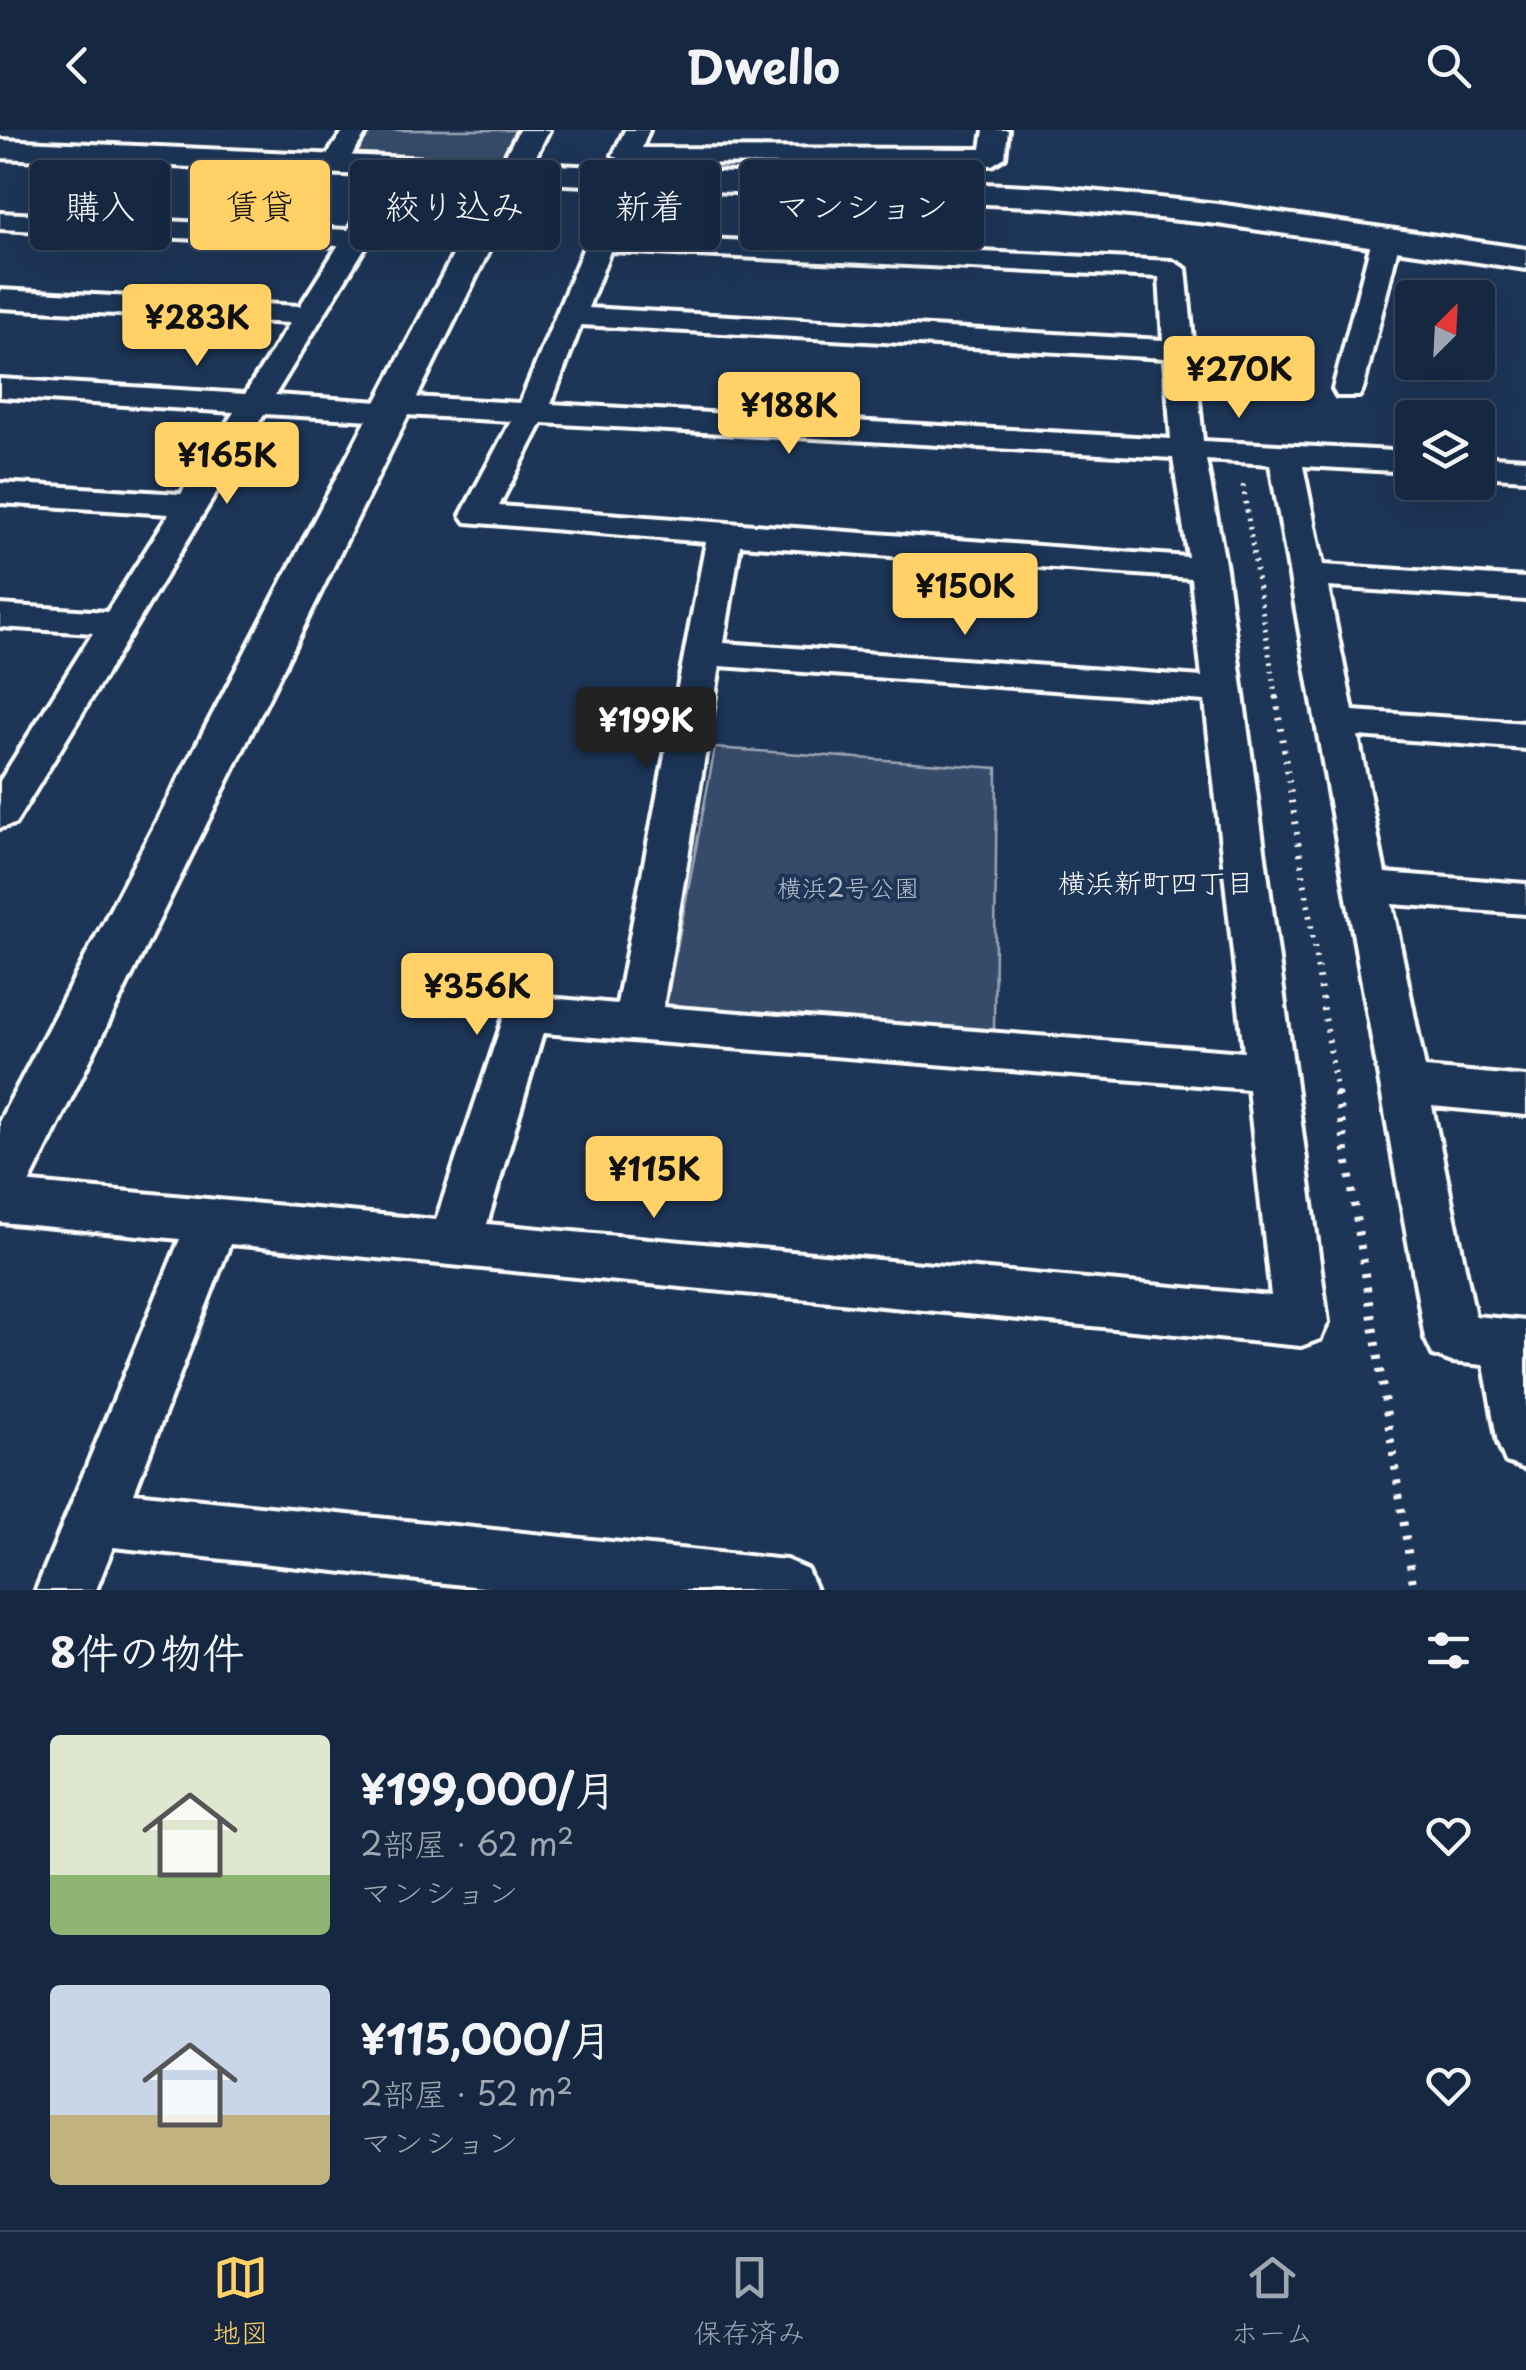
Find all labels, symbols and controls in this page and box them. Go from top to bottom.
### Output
text: Dwello [686,31,840,99]
icon: back [50,38,105,93]
icon: search [1421,38,1476,93]
chip: 購入 [30,160,170,250]
chip: 賃貸 [190,160,330,250]
chip: 絞り込み [350,160,560,250]
chip: 新着 [580,160,720,250]
chip: マンション [740,160,984,250]
north arrow [1395,280,1495,380]
map controls [1395,280,1495,500]
pin: ¥283K [127,284,267,369]
text: ¥283K [144,292,250,340]
pin: ¥270K [1169,336,1309,421]
text: ¥270K [1186,344,1292,392]
pin: ¥188K [719,372,859,457]
text: ¥188K [740,380,838,428]
button: layers [1395,400,1495,500]
pin: ¥165K [157,422,297,507]
text: ¥165K [177,430,277,478]
pin: ¥150K [895,553,1035,638]
text: ¥150K [915,561,1015,609]
pin: ¥199K [576,687,716,772]
text: ¥199K [598,695,694,743]
district label: 横浜新町四丁目 [1058,860,1254,903]
park label: 横浜2号公園 [777,868,919,906]
pin: ¥356K [407,953,547,1038]
text: ¥356K [423,961,531,1009]
pin: ¥115K [584,1136,724,1221]
text: ¥115K [608,1144,700,1192]
text: 8件の物件 [50,1619,244,1682]
icon: filters [1421,1623,1476,1678]
text: ¥199,000/月 [360,1756,616,1819]
icon: home [130,1775,250,1895]
icon: heart [1421,1808,1476,1863]
text: 2部屋 · 62 m² [360,1819,574,1867]
text: マンション [360,1867,519,1915]
text: ¥115,000/月 [360,2006,612,2069]
icon: home [130,2025,250,2145]
icon: heart [1421,2058,1476,2113]
text: 2部屋 · 52 m² [360,2069,573,2117]
text: マンション [360,2117,519,2165]
tab: 地図 [213,2250,269,2353]
tab: 保存済み [694,2250,806,2353]
tab: ホーム [1231,2250,1313,2353]

